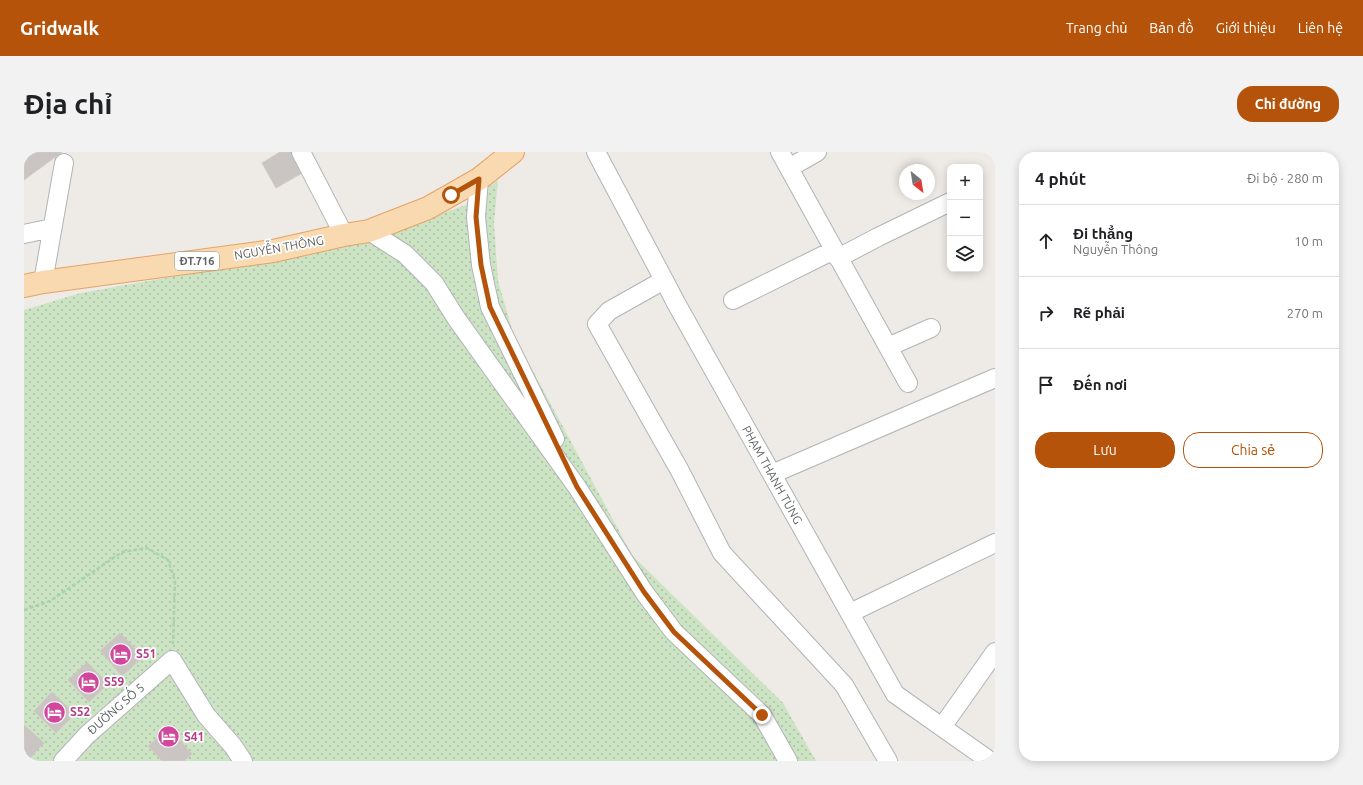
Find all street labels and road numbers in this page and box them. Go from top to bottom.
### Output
street label: NGUYỄN THÔNG [233,231,325,262]
road number: ĐT.716 [175,252,219,270]
street label: PHẠM THANH TÙNG [739,423,805,527]
street label: ĐƯỜNG SỐ 5 [83,678,147,737]

